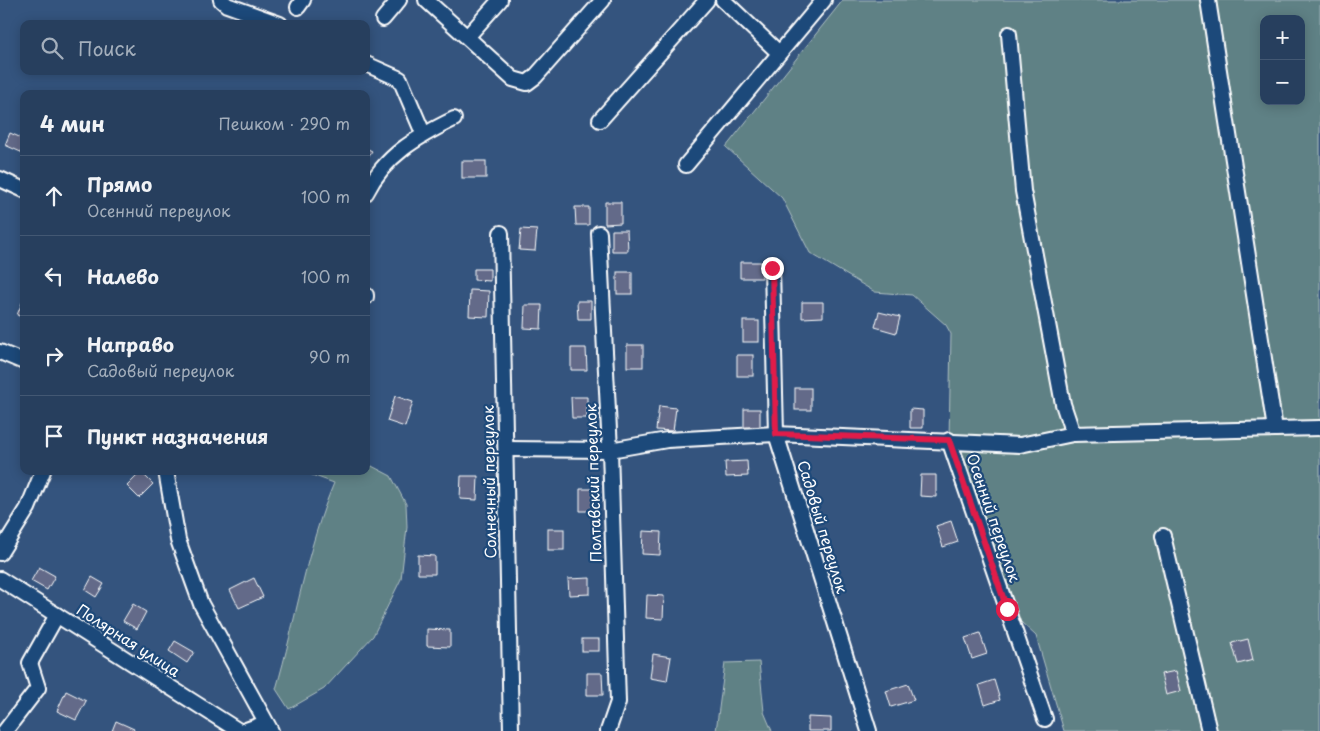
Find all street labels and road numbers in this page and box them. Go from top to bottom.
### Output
street label: Полтавский переулок [578,403,607,563]
street label: Солнечный переулок [476,405,501,559]
street label: Осенний переулок [962,450,1027,585]
street label: Садовый переулок [792,457,855,596]
street label: Полярная улица [72,598,186,682]

